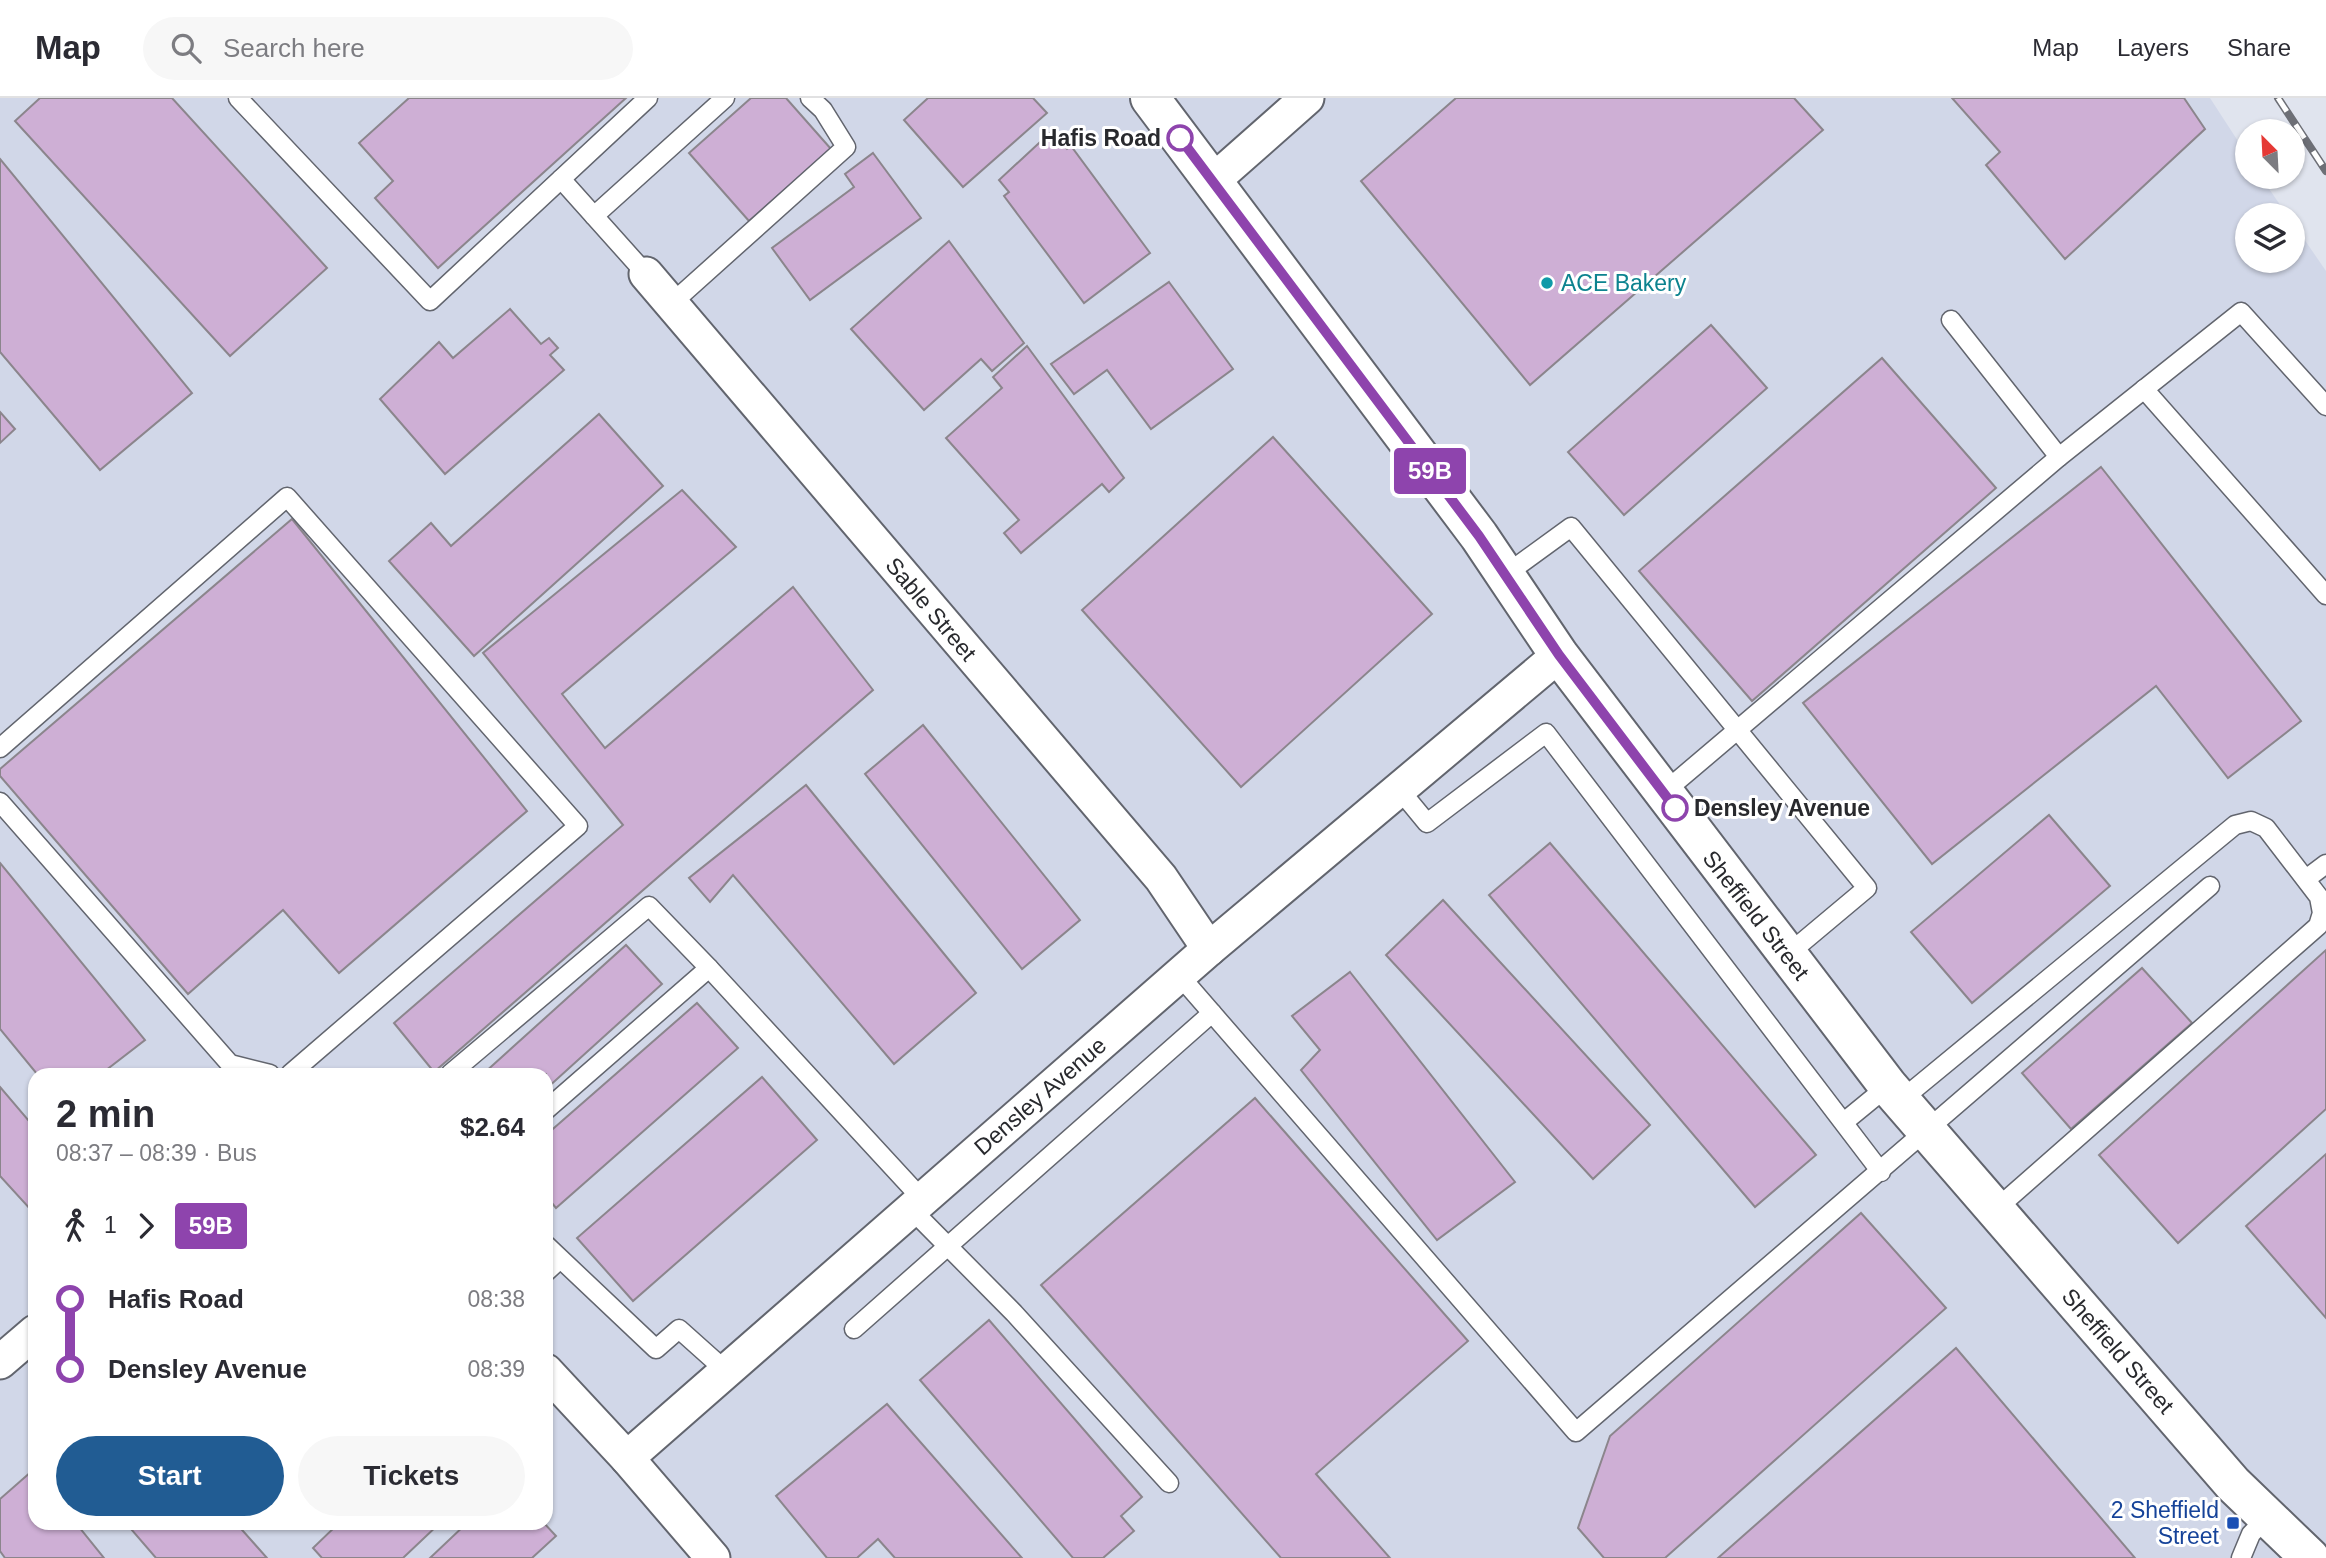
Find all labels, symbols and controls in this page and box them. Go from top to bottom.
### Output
search box [143,17,633,80]
text: Map [35,29,101,66]
icon: search [167,29,205,67]
text: Search here [223,33,365,63]
text: Map [2032,34,2079,61]
text: Layers [2117,34,2189,61]
text: Share [2227,34,2291,61]
north arrow [2235,119,2305,189]
map controls [2235,119,2305,273]
place label: Hafis Road [1041,125,1161,151]
marker: Hafis Road [1167,125,1193,151]
button: layers [2235,203,2305,273]
place label: ACE Bakery [1561,270,1687,296]
marker: ACE Bakery [1539,275,1555,291]
line badge: 59B [1390,448,1470,494]
text: 59B [1408,457,1452,484]
street label: Sable Street [880,552,982,666]
marker: Densley Avenue [1662,795,1688,821]
place label: Densley Avenue [1694,795,1870,821]
street label: Sheffield Street [1697,845,1815,985]
street label: Densley Avenue [969,1032,1111,1160]
text: 2 min [56,1093,155,1135]
text: $2.64 [460,1112,525,1142]
text: 08:37 – 08:39 · Bus [56,1140,257,1166]
icon: walk [56,1207,94,1245]
icon: forward [127,1207,165,1245]
text: 1 [104,1212,117,1238]
text: 59B [189,1212,233,1239]
street label: Sheffield Street [2057,1283,2180,1419]
text: Hafis Road [108,1284,244,1314]
text: 08:38 [467,1286,525,1312]
text: Densley Avenue [108,1354,307,1384]
text: 08:39 [467,1356,525,1382]
button: Start [56,1436,284,1516]
button: Tickets [298,1436,525,1516]
place label: 2 Sheffield Street [2111,1497,2220,1549]
marker: 2 Sheffield Street [2225,1515,2241,1531]

